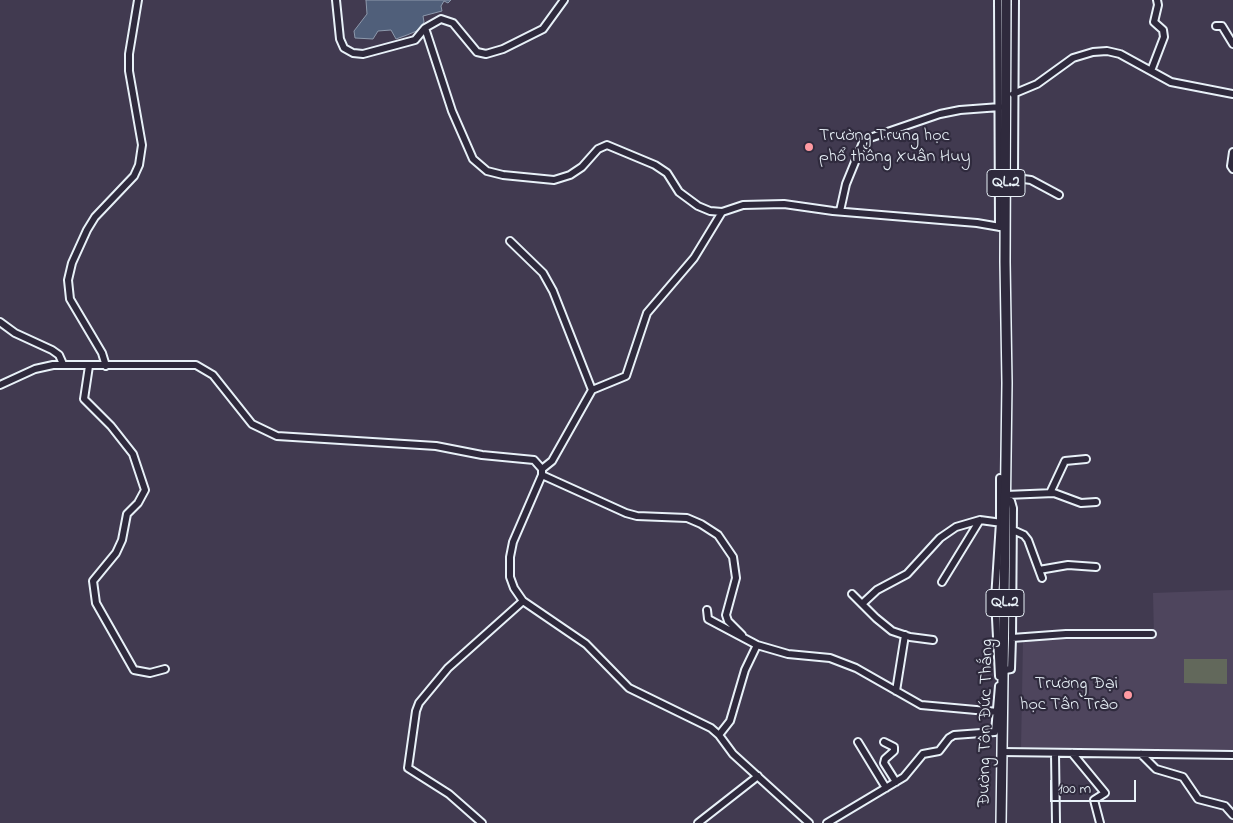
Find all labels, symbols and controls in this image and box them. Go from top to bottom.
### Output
place label: Trường Trung học phổ thông Xuân Huy [819,126,971,168]
marker: Trường Trung học phổ thông Xuân Huy [803,141,815,153]
road number: QL.2 [987,170,1025,197]
road number: QL.2 [986,590,1024,616]
street label: Đường Tôn Đức Thắng [975,639,999,807]
place label: Trường Đại học Tân Trào [1020,674,1118,716]
marker: Trường Đại học Tân Trào [1122,689,1134,701]
scale bar [1053,770,1139,802]
text: 100 m [1058,778,1091,800]

